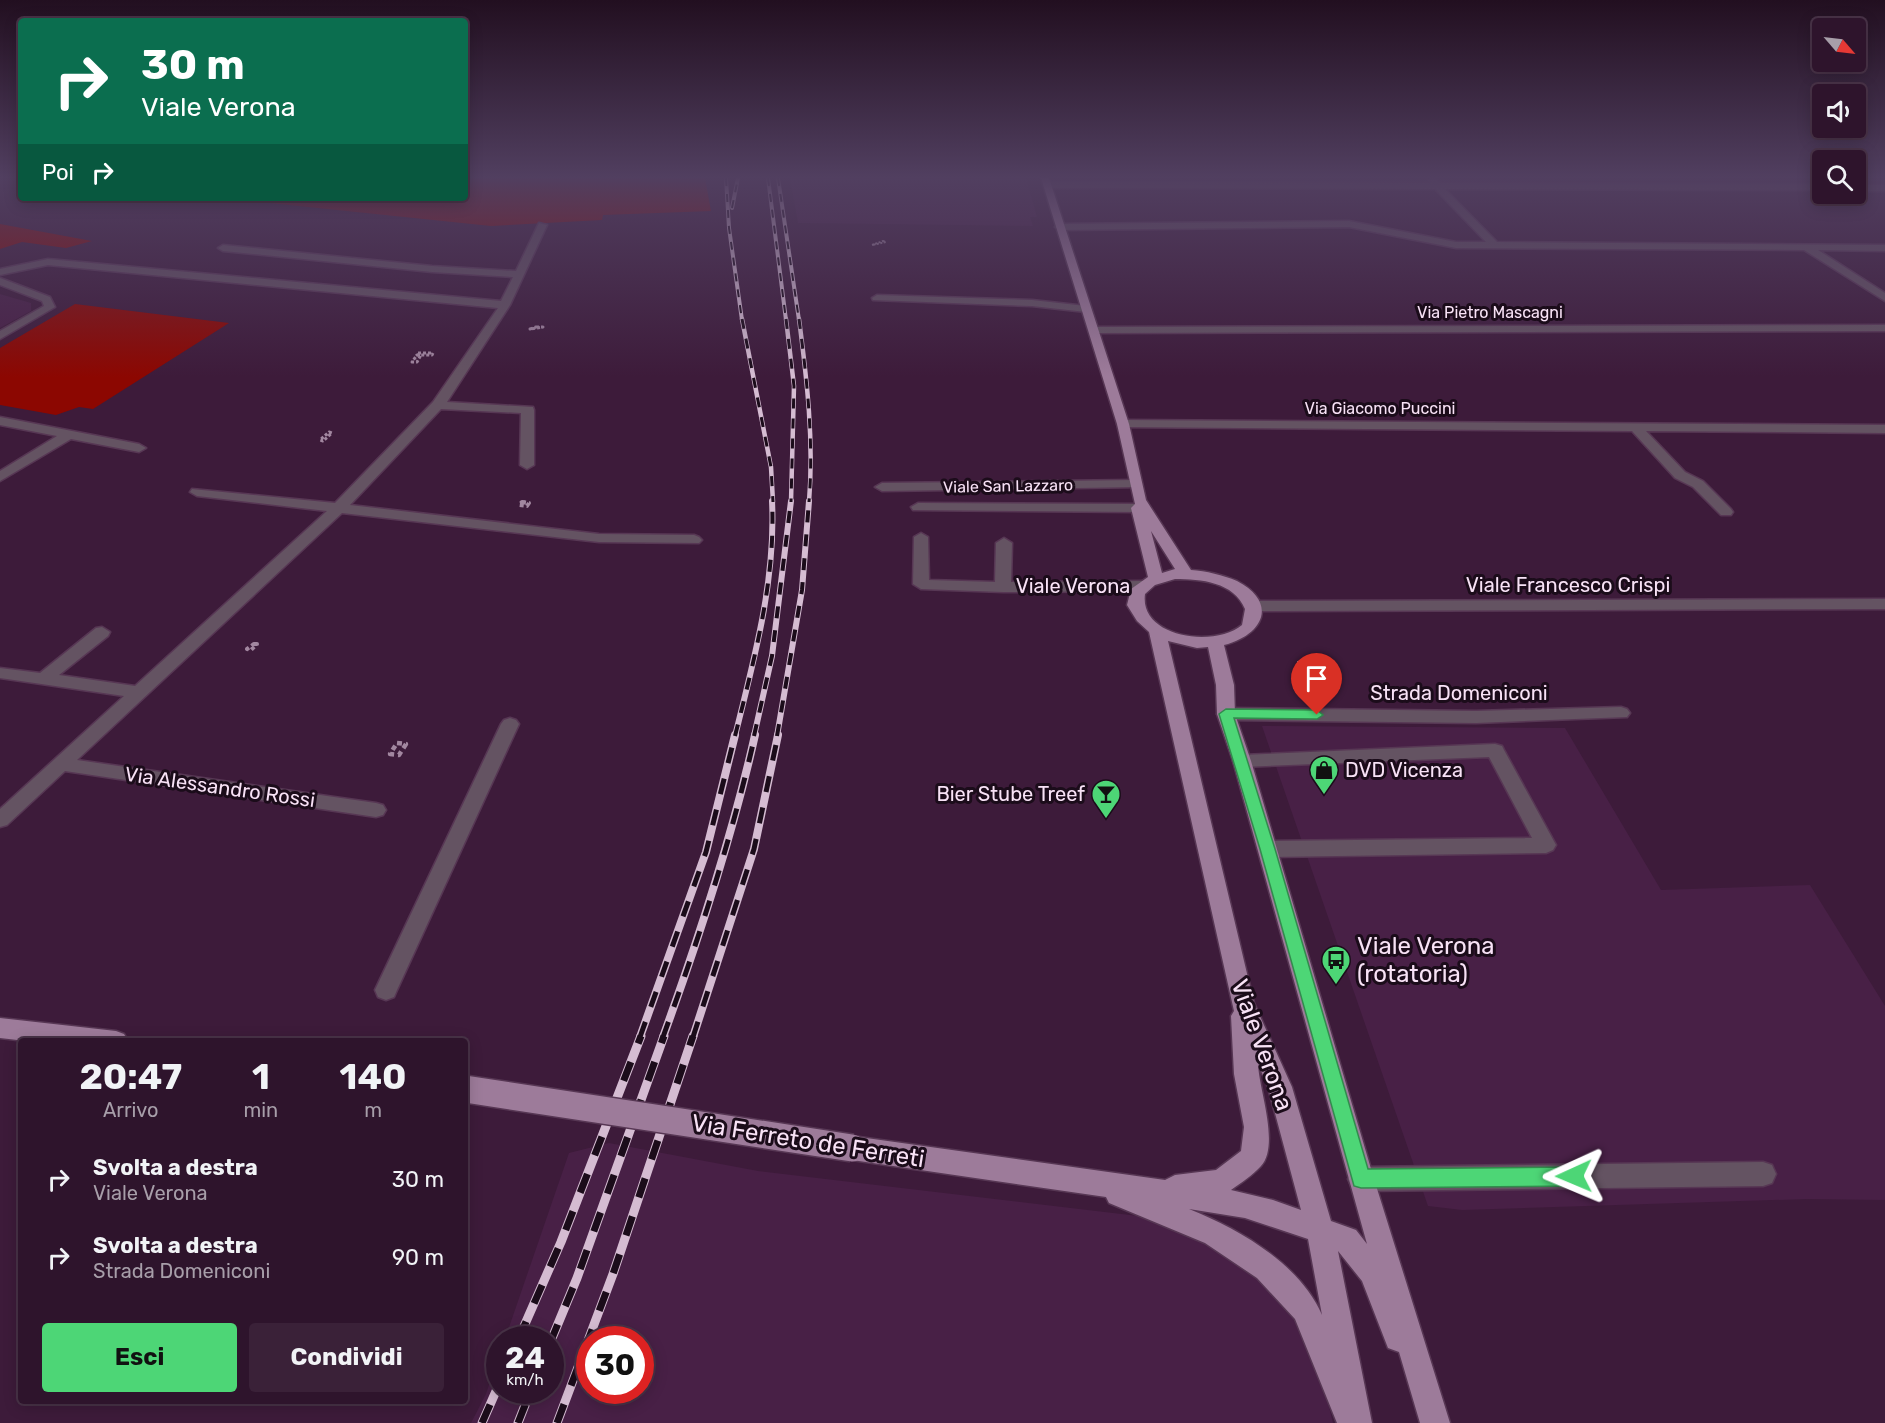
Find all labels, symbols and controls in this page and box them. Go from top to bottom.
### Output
north arrow [1812,18,1866,72]
map controls [1812,18,1866,204]
text: 30 m [141,40,245,90]
icon: right [42,42,120,120]
button: sound [1812,84,1866,138]
text: Viale Verona [141,91,296,123]
button: search [1812,150,1866,204]
icon: right [86,156,119,189]
text: Poi [42,159,74,186]
street label: Via Pietro Mascagni [1417,303,1563,322]
street label: Via Giacomo Puccini [1304,399,1456,418]
street label: Viale San Lazzaro [943,475,1073,497]
street label: Viale Francesco Crispi [1466,573,1670,597]
street label: Viale Verona [1016,574,1130,598]
pin [1291,653,1342,715]
icon: arrive [1300,662,1333,695]
street label: Strada Domeniconi [1370,681,1548,705]
shop icon: DVD Vicenza [1308,754,1340,796]
place label: DVD Vicenza [1345,758,1463,782]
street label: Via Alessandro Rossi [123,762,317,812]
bar icon: Bier Stube Treef [1090,778,1122,820]
place label: Bier Stube Treef [936,782,1085,806]
place label: Viale Verona (rotatoria) [1357,932,1495,988]
bus stop icon: Viale Verona (rotatoria) [1320,944,1352,986]
street label: Viale Verona [1225,976,1299,1114]
text: 20:47 [79,1055,182,1098]
text: 1 [252,1055,270,1098]
text: 140 [340,1055,407,1098]
text: Arrivo [103,1098,159,1122]
text: min [243,1098,278,1122]
text: m [364,1098,382,1122]
street label: Via Ferreto de Ferreti [689,1109,927,1173]
position arrow [1542,1144,1606,1208]
text: Svolta a destra [93,1154,258,1181]
icon: right [42,1163,75,1196]
text: 30 m [392,1166,444,1193]
text: Viale Verona [93,1181,208,1205]
text: Svolta a destra [93,1232,258,1259]
icon: right [42,1241,75,1274]
text: 90 m [392,1244,444,1271]
text: Strada Domeniconi [93,1259,270,1283]
button: Esci [42,1323,237,1392]
button: Condividi [249,1323,444,1392]
speed limit sign: 30 [576,1326,654,1404]
text: 24 [505,1340,545,1376]
text: km/h [506,1371,544,1389]

